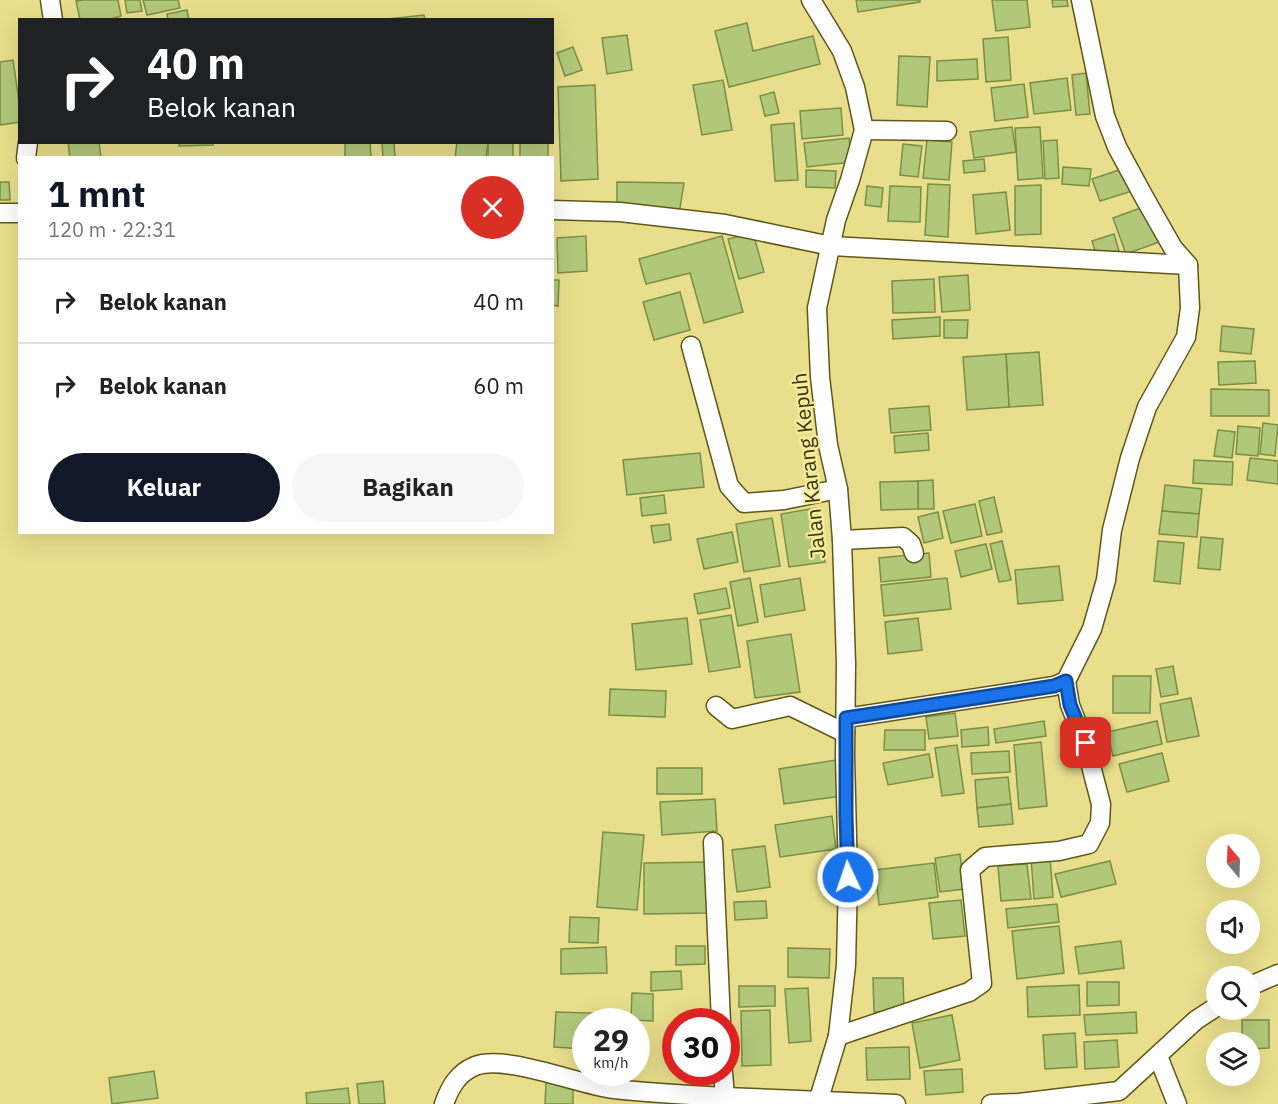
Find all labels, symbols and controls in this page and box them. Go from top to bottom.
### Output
text: 40 m [147,36,245,91]
icon: right [48,42,126,120]
text: Belok kanan [147,89,296,124]
text: 1 mnt [48,170,146,217]
button: close [461,176,524,239]
text: 120 m · 22:31 [48,216,176,243]
icon: right [48,285,81,318]
text: Belok kanan [99,287,227,316]
text: 40 m [473,287,524,316]
icon: right [48,369,81,402]
text: Belok kanan [99,371,227,400]
text: 60 m [473,371,524,400]
street label: Jalan Karang Kepuh [784,372,832,561]
button: Keluar [48,453,280,522]
button: Bagikan [292,453,524,522]
pin [1060,717,1111,768]
icon: arrive [1069,726,1102,759]
north arrow [1206,834,1260,888]
map controls [1206,834,1260,1086]
position arrow [816,845,880,909]
button: sound [1206,900,1260,954]
button: search [1206,966,1260,1020]
speed limit sign: 30 [662,1008,740,1086]
text: 29 [593,1020,629,1059]
button: layers [1206,1032,1260,1086]
text: km/h [593,1053,629,1072]

